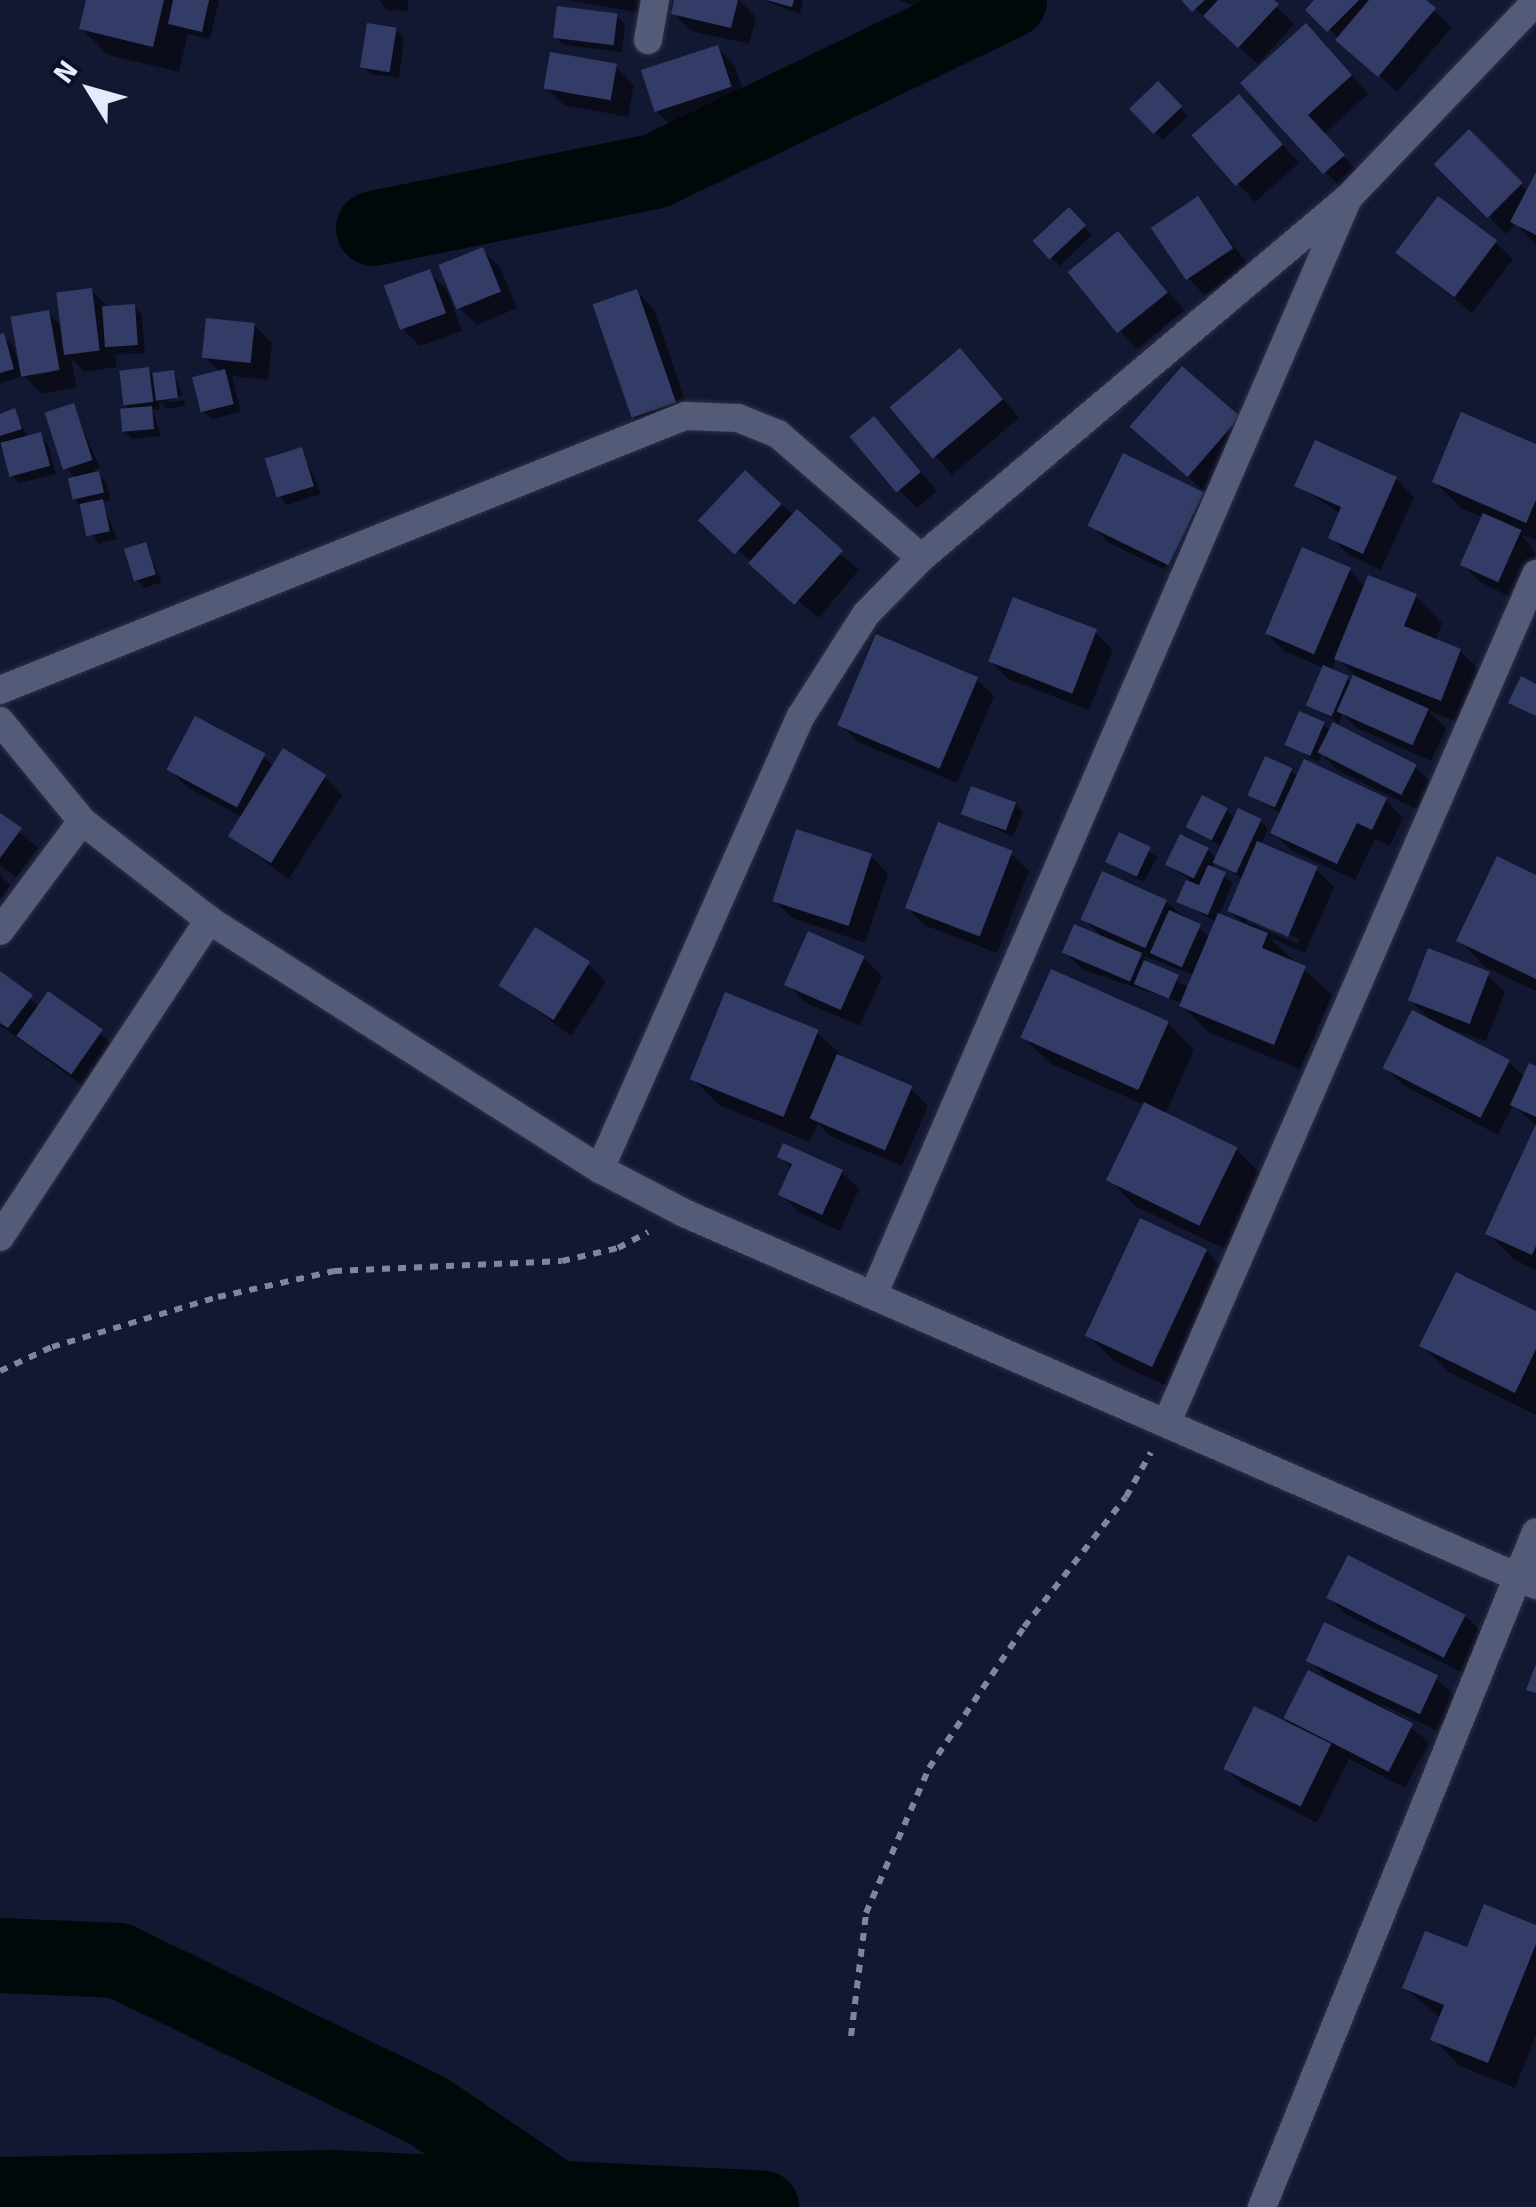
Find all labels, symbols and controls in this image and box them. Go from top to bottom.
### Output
north arrow [40,40,140,140]
text: N [47,54,85,90]

